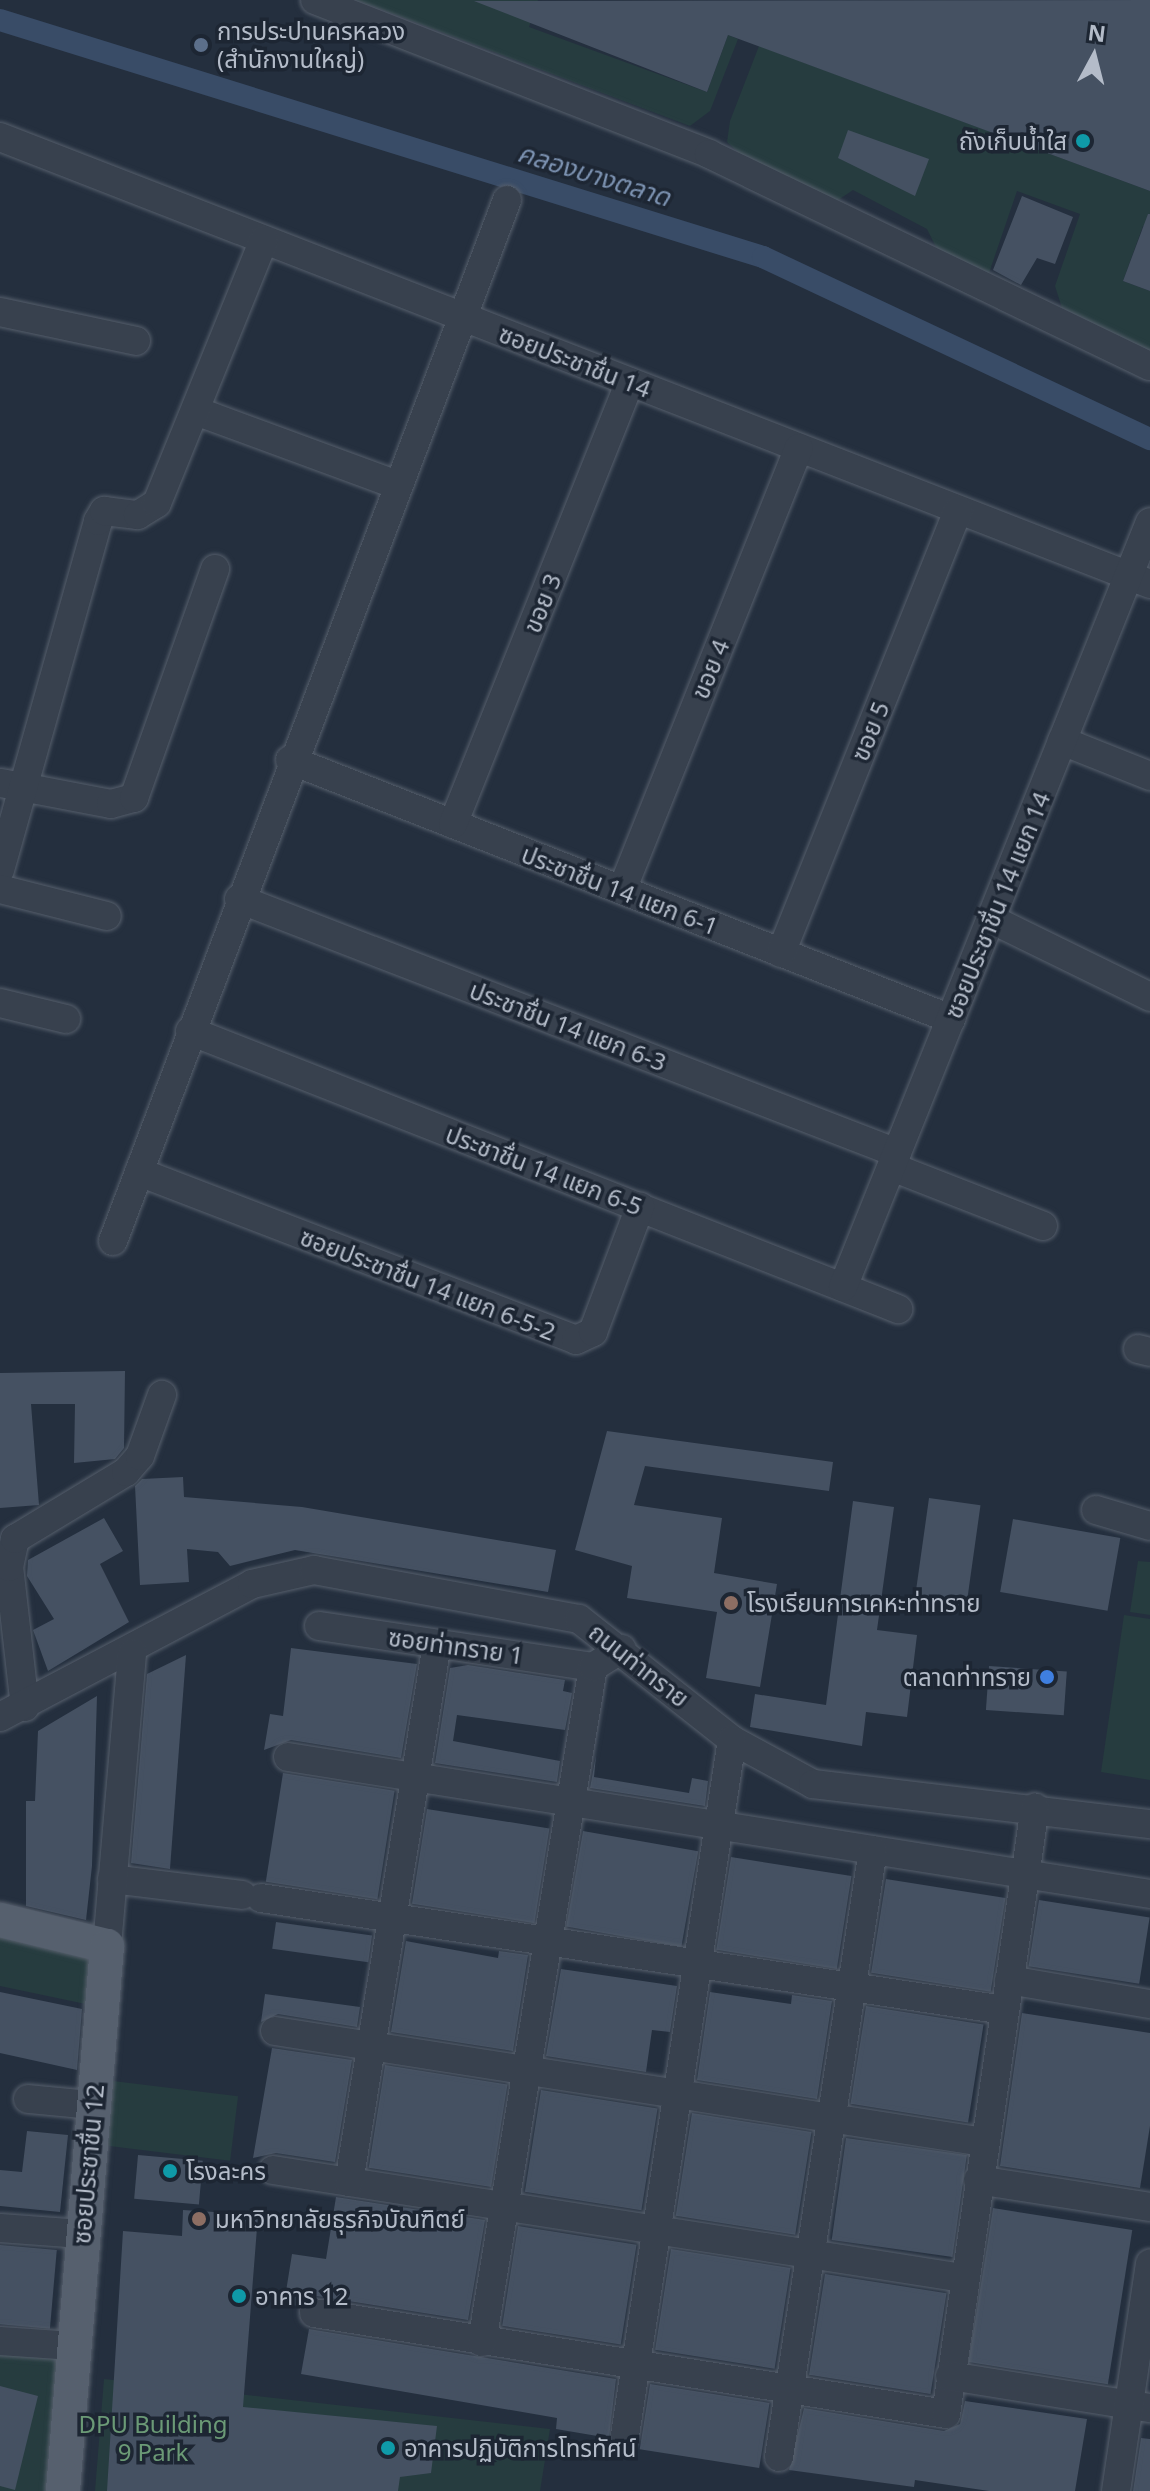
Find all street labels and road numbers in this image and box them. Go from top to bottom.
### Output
street label: ซอยประชาชื่น 14 [495,319,655,403]
street label: ขอย 3 [517,569,567,637]
street label: ขอย 4 [685,635,735,703]
street label: ฃอย 5 [845,697,895,765]
street label: ซอยประชาชื่น 14 แยก 14 [938,788,1056,1022]
street label: ประชาชื่น 14 แยก 6-1 [518,839,722,941]
street label: ประชาชื่น 14 แยก 6-3 [466,975,670,1077]
street label: ประชาชื่น 14 แยก 6-5 [442,1119,646,1221]
street label: ซอยประชาชื่น 14 แยก 6-5-2 [296,1222,560,1346]
street label: ถนนท่าทราย [583,1617,695,1713]
street label: ซอยท่าทราย 1 [387,1622,525,1670]
street label: ซอยประชาชื่น 12 [67,2083,109,2245]

